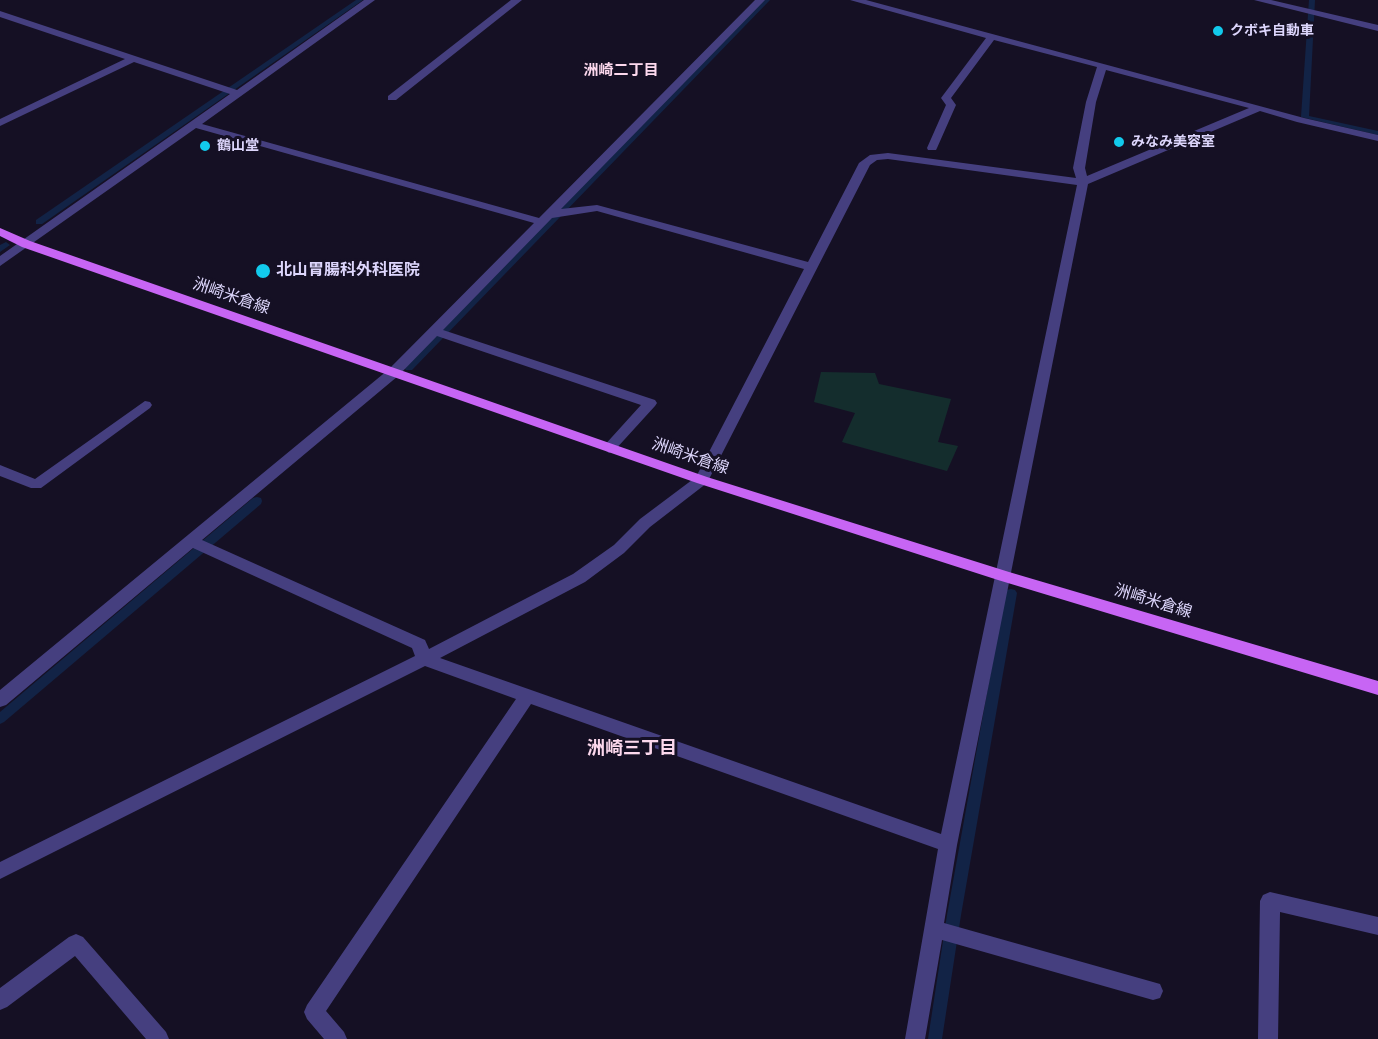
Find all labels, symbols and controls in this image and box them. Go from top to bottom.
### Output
place label: クボキ自動車 [1230,23,1314,39]
marker: クボキ自動車 [1211,24,1225,38]
district label: 洲崎二丁目 [584,62,658,80]
place label: みなみ美容室 [1131,134,1215,150]
marker: みなみ美容室 [1112,135,1126,149]
place label: 鶴山堂 [217,138,259,154]
marker: 鶴山堂 [198,139,212,153]
place label: 北山胃腸科外科医院 [276,261,420,281]
marker: 北山胃腸科外科医院 [254,262,272,280]
street label: 洲崎米倉線 [190,275,272,319]
street label: 洲崎米倉線 [649,435,731,479]
street label: 洲崎米倉線 [1112,581,1194,623]
district label: 洲崎三丁目 [587,738,677,760]

